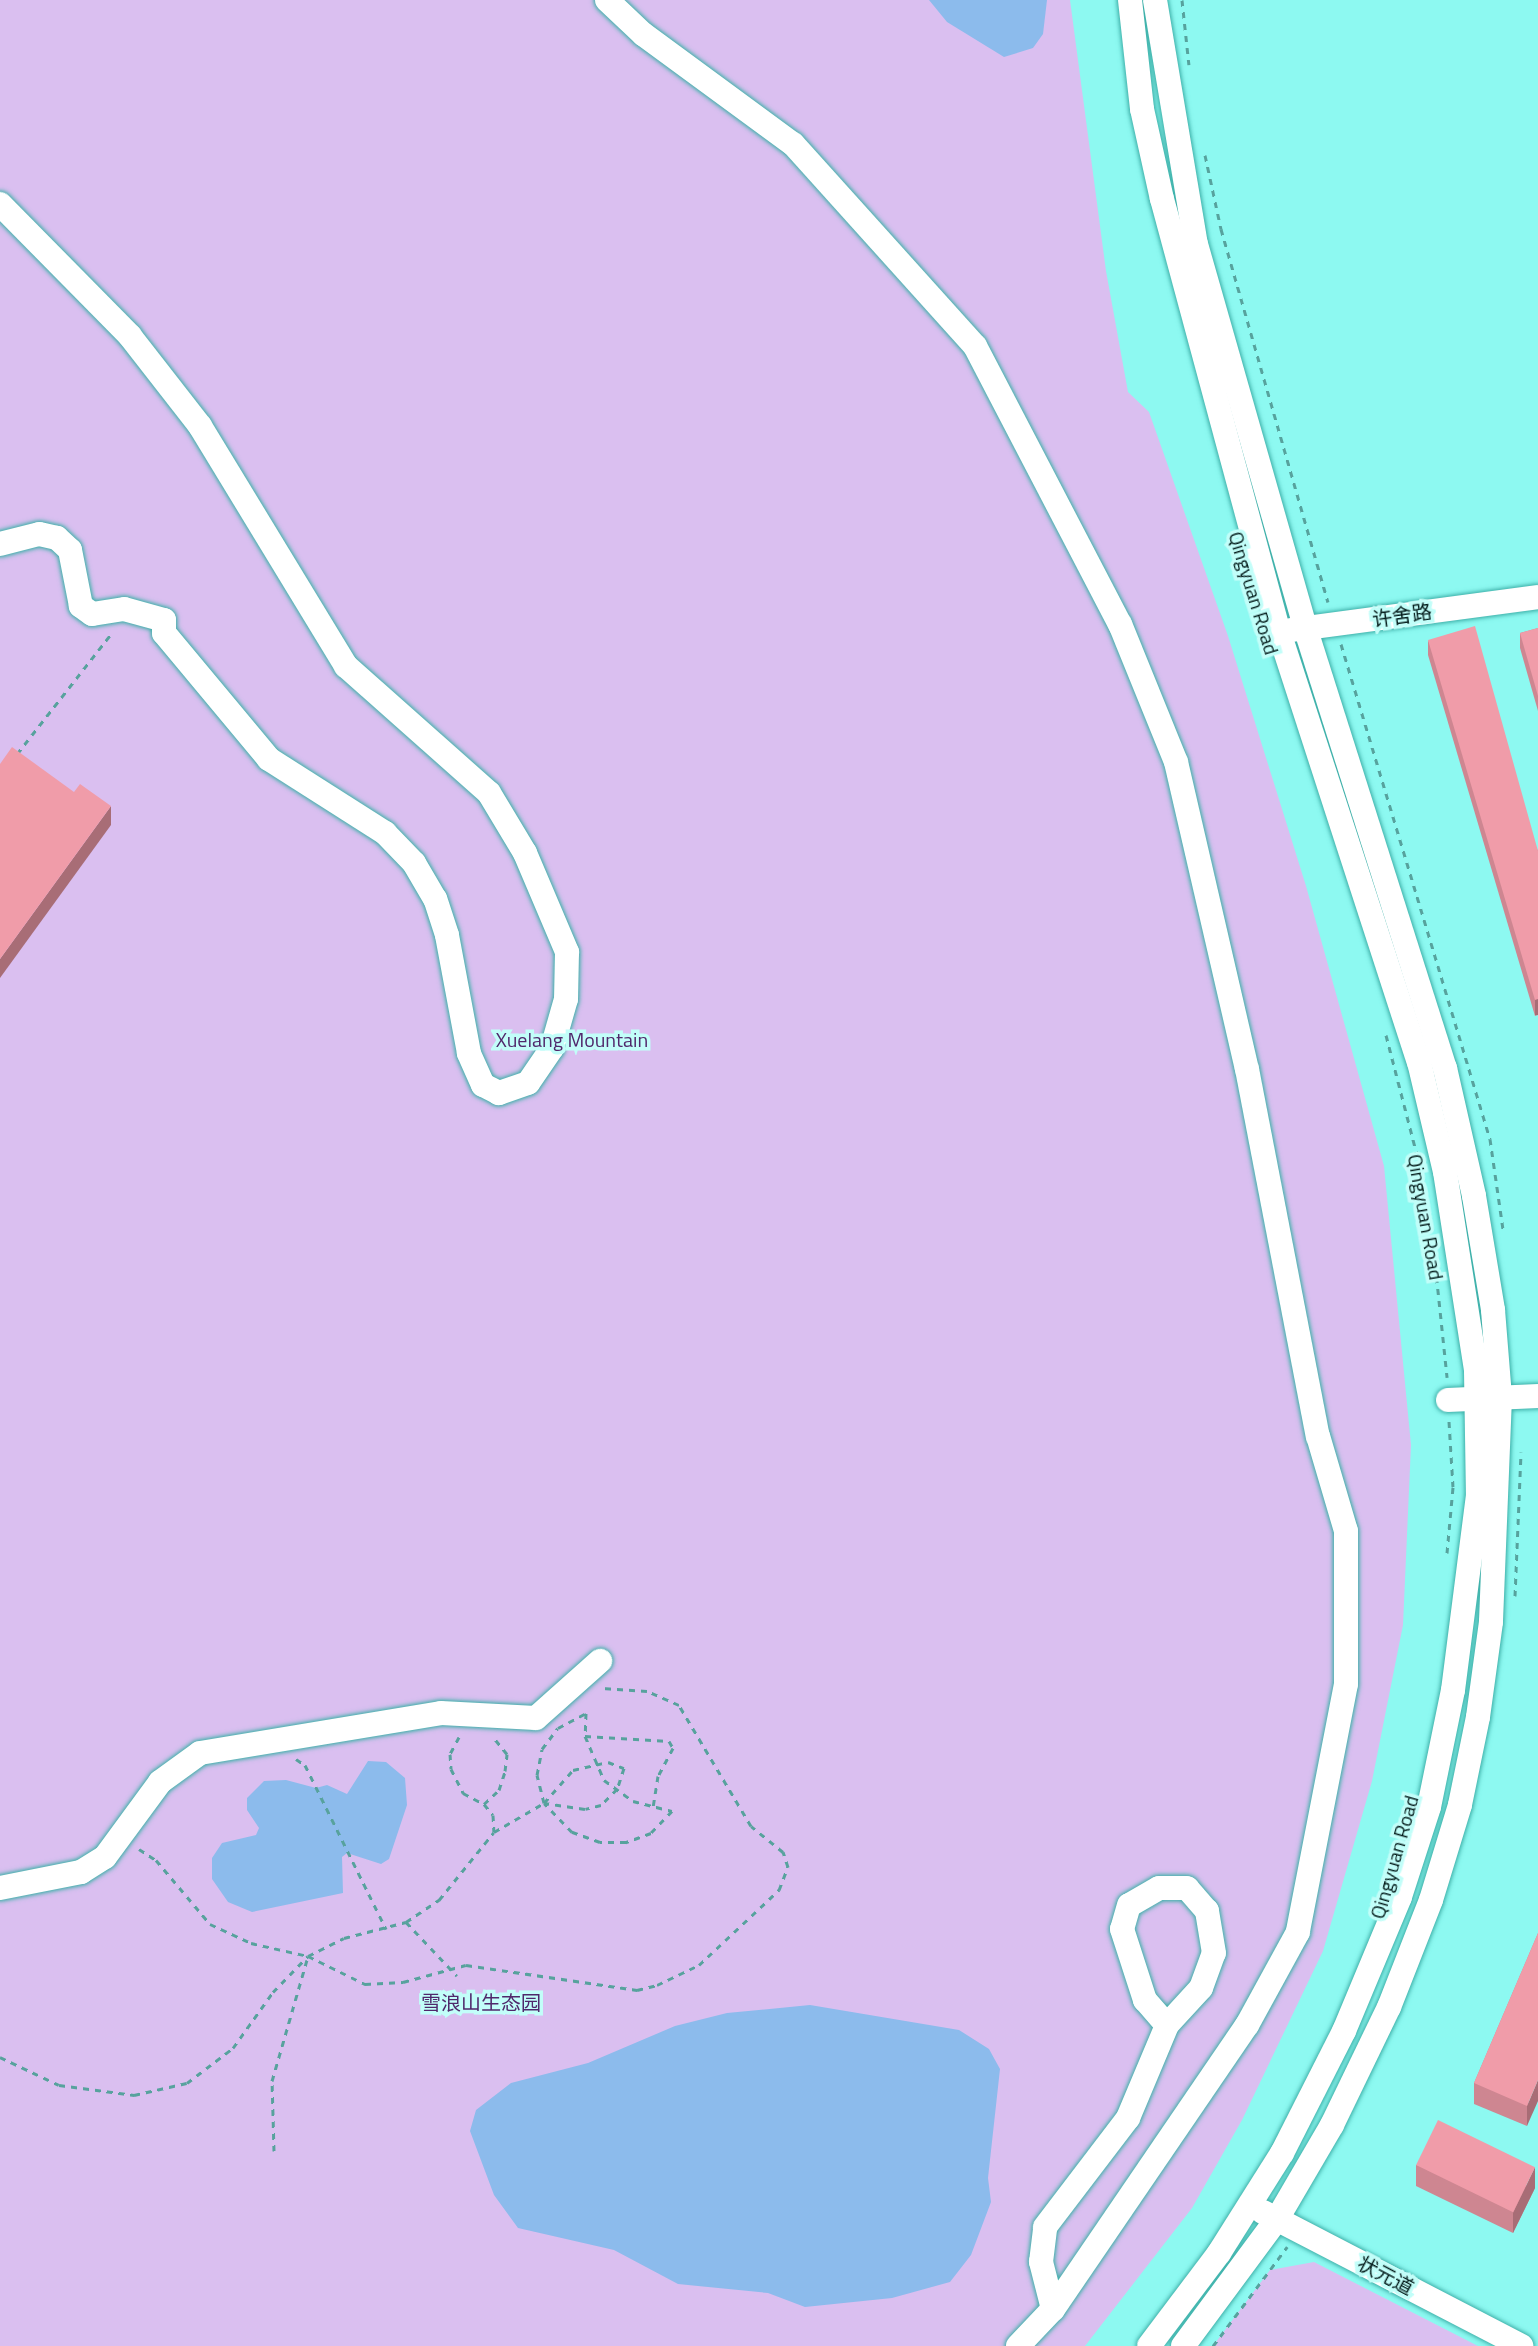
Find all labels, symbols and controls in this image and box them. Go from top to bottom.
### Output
street label: Qingyuan Road [1224,529,1284,657]
street label: 许舍路 [1371,599,1433,631]
park label: Xuelang Mountain [496,1027,648,1051]
street label: Qingyuan Road [1403,1152,1449,1282]
street label: Qingyuan Road [1365,1792,1423,1922]
park label: 雪浪山生态园 [421,1990,541,2014]
street label: 状元道 [1354,2250,1418,2300]

